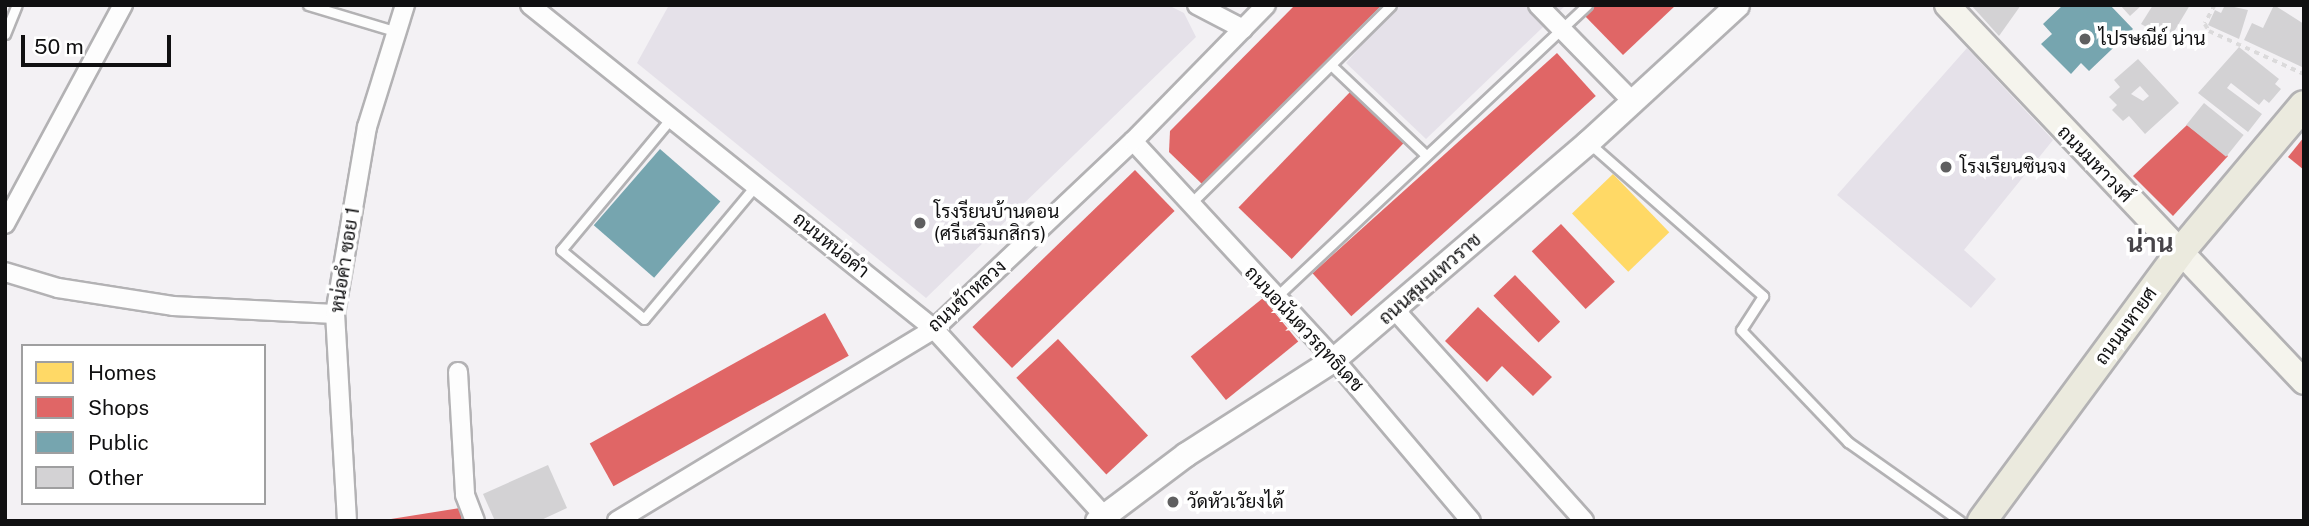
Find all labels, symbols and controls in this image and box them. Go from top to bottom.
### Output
scale bar [24,21,175,65]
place label: ไปรษณีย์ น่าน [2099,28,2206,50]
marker: ไปรษณีย์ น่าน [2077,31,2093,47]
text: 50 m [34,34,84,59]
street label: ถนนมหาวงศ์ [2053,121,2137,207]
place label: โรงเรียนซินจง [1960,156,2066,178]
marker: โรงเรียนซินจง [1938,159,1954,175]
place label: โรงรียนบ้านดอน (ศรีเสริมกสิกร) [934,201,1059,245]
street label: หน่อคำ ซอย 1 [325,206,365,314]
street label: ถนนหน่อคำ [788,207,874,283]
marker: โรงรียนบ้านดอน (ศรีเสริมกสิกร) [912,215,928,231]
district label: น่าน [2126,227,2174,259]
street label: ถนนสุมนเทวราช [1374,228,1486,330]
street label: ถนนข้าหลวง [923,255,1011,337]
street label: ถนนอนันตวรฤทธิเดช [1240,261,1368,397]
street label: ถนนมหายศ [2090,283,2162,369]
legend [21,344,266,505]
text: Homes [88,360,156,385]
text: Shops [88,395,149,420]
text: Public [88,430,149,455]
text: Other [88,465,144,490]
place label: วัดหัวเวัยงไต้ [1187,491,1284,513]
marker: วัดหัวเวัยงไต้ [1165,494,1181,510]

